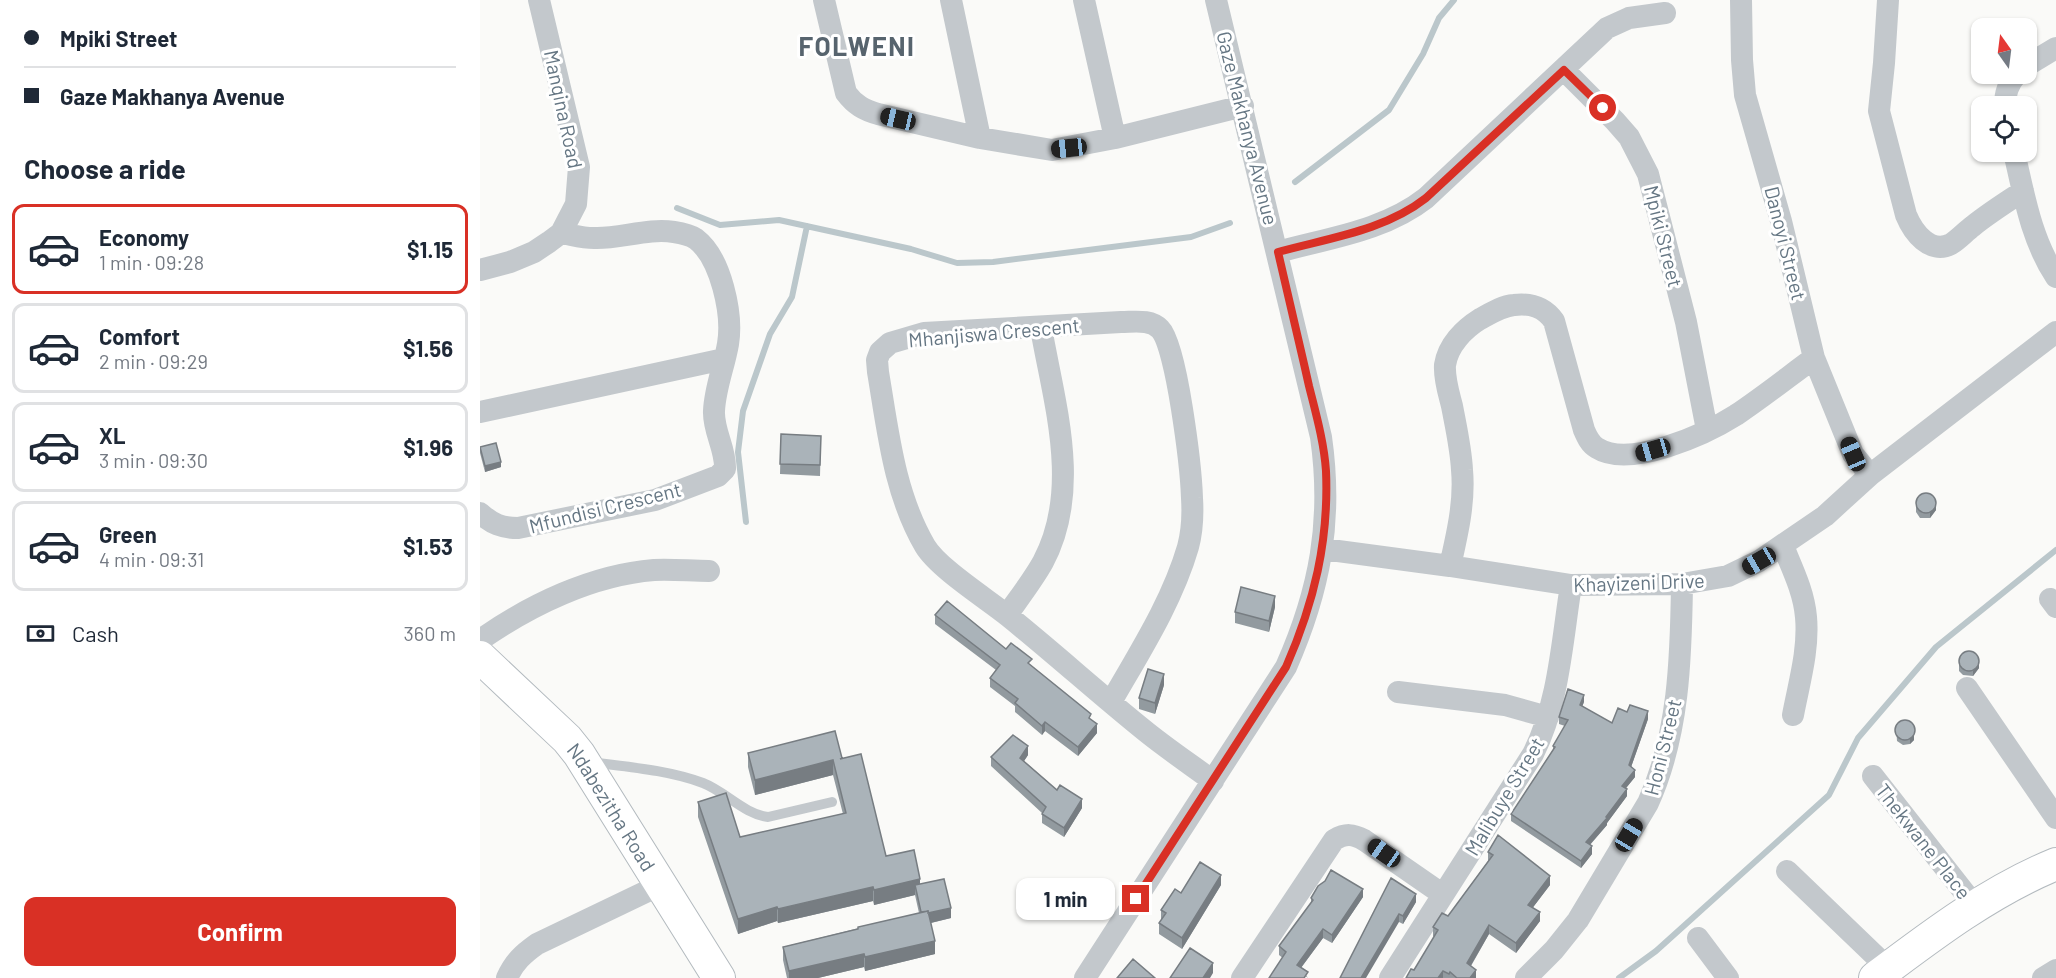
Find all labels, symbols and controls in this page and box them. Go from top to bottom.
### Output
north arrow [1971,18,2037,84]
map controls [1971,18,2037,162]
text: Mpiki Street [60,25,177,51]
street label: Gaze Makhanya Avenue [1212,29,1284,227]
district label: FOLWENI [799,30,915,61]
street label: Manqina Road [540,47,588,171]
text: Gaze Makhanya Avenue [60,83,285,109]
route start [1589,94,1616,121]
button: locate [1971,96,2037,162]
car [878,106,918,132]
car [1050,137,1088,159]
text: Choose a ride [24,152,186,184]
street label: Mpiki Street [1640,183,1688,289]
street label: Danoyi Street [1760,184,1812,302]
icon: car [27,222,81,276]
text: Economy [99,224,189,250]
text: $1.15 [407,236,453,262]
text: 1 min · 09:28 [99,250,204,274]
street label: Mhanjiswa Crescent [907,313,1081,351]
icon: car [27,321,81,375]
text: Comfort [99,323,180,349]
text: $1.56 [403,335,453,361]
text: 2 min · 09:29 [99,349,208,373]
icon: car [27,420,81,474]
text: XL [99,422,125,448]
text: $1.96 [403,434,453,460]
car [1838,434,1868,474]
car [1633,436,1673,464]
text: 3 min · 09:30 [99,448,208,472]
street label: Mfundisi Crescent [526,476,684,538]
icon: car [27,519,81,573]
text: Green [99,521,157,547]
text: $1.53 [403,533,453,559]
car [1739,544,1779,578]
text: 4 min · 09:31 [99,547,204,571]
street label: Khayizeni Drive [1573,568,1705,596]
icon: cash [24,617,57,650]
text: Cash [72,620,119,646]
text: 360 m [404,621,456,645]
street label: Honi Street [1638,696,1686,798]
street label: Malibuye Street [1459,732,1549,860]
street label: Ndabezitha Road [563,738,661,875]
street label: Thekwane Place [1871,778,1977,904]
car [1612,815,1646,855]
car [1364,835,1404,871]
callout: 1 min [1016,878,1115,920]
route end [1122,885,1149,912]
text: 1 min [1044,887,1087,911]
button: Confirm [24,897,456,966]

